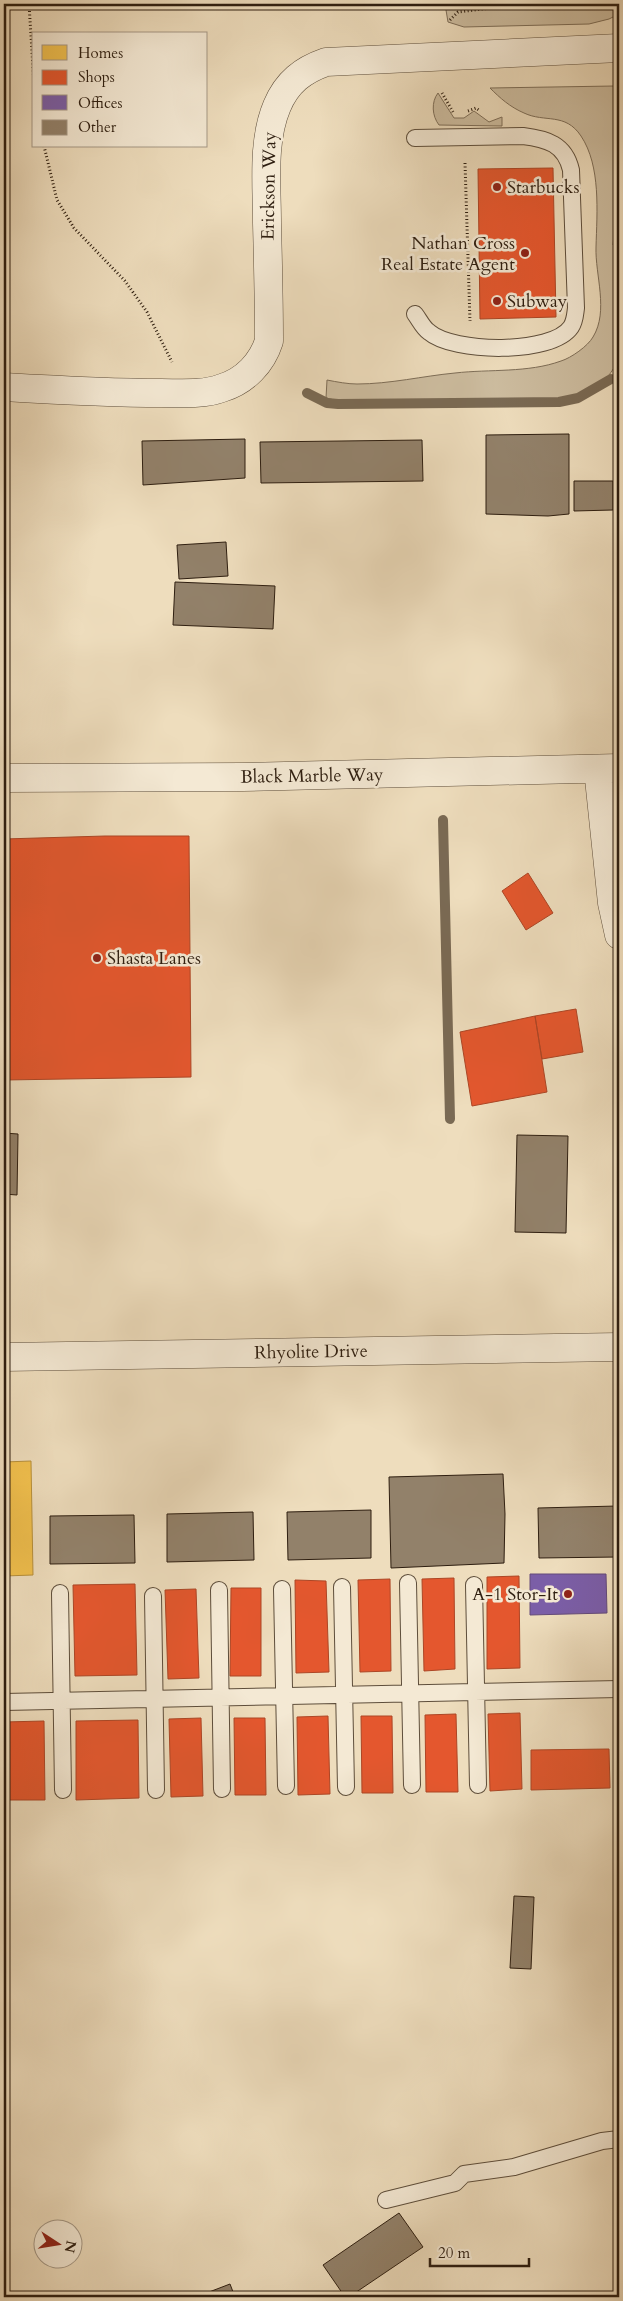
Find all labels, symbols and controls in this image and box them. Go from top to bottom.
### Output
legend [32,32,208,148]
text: Homes [78,43,123,63]
text: Shops [78,67,115,87]
text: Offices [78,93,123,113]
text: Other [78,117,117,137]
street label: Erickson Way [256,131,282,240]
place label: Starbucks [507,175,579,200]
marker: Starbucks [491,181,503,193]
place label: Nathan Cross Real Estate Agent [381,231,515,277]
marker: Nathan Cross Real Estate Agent [519,247,531,259]
place label: Subway [507,289,568,314]
marker: Subway [491,295,503,307]
street label: Black Marble Way [240,762,384,790]
place label: Shasta Lanes [107,946,201,971]
marker: Shasta Lanes [91,952,103,964]
street label: Rhyolite Drive [254,1339,368,1365]
place label: A-1 Stor-It [472,1582,558,1607]
marker: A-1 Stor-It [562,1588,574,1600]
north arrow [32,2218,82,2268]
scale bar [430,2236,529,2268]
text: N [60,2239,81,2255]
text: 20 m [438,2243,470,2263]

